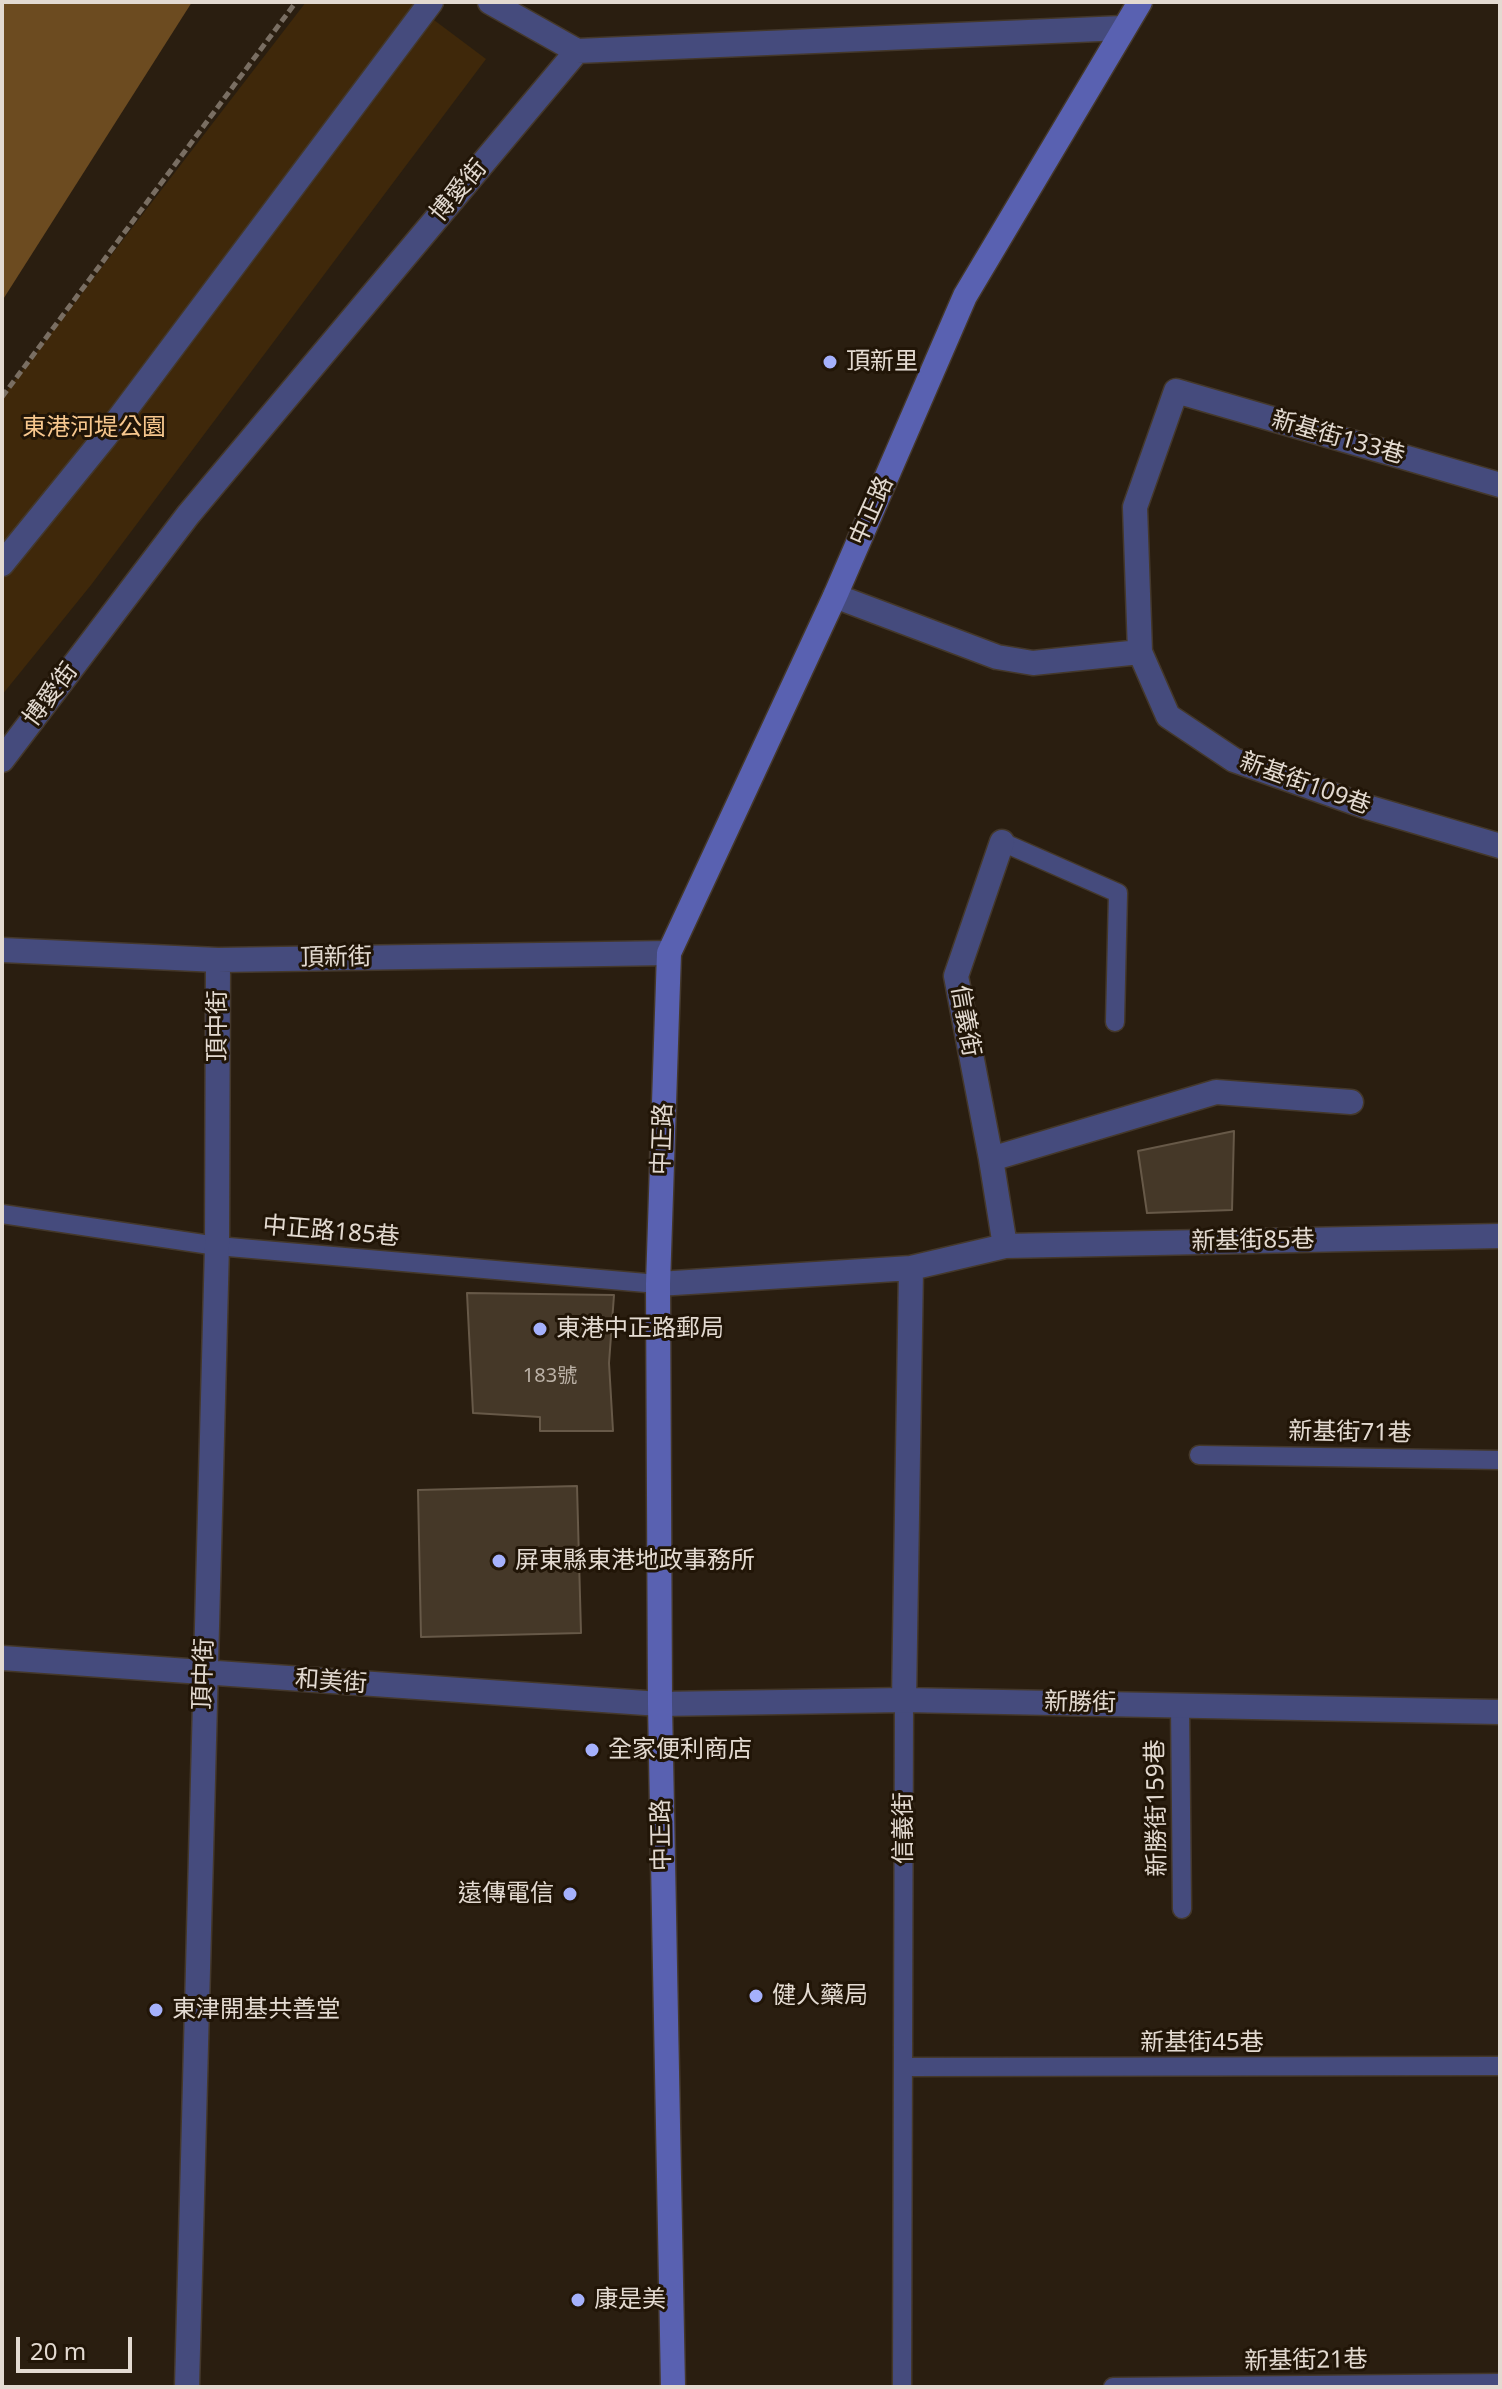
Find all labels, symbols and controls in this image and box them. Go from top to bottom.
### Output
street label: 博愛街 [425,154,493,228]
place label: 頂新里 [846,348,918,376]
marker: 頂新里 [821,353,839,371]
street label: 新基街133巷 [1268,405,1408,471]
park label: 東港河堤公園 [22,414,166,442]
street label: 中正路 [844,472,900,550]
street label: 博愛街 [18,658,84,732]
street label: 新基街109巷 [1236,747,1374,821]
street label: 頂新街 [300,943,372,973]
street label: 信義街 [945,983,985,1059]
street label: 頂中街 [204,990,232,1062]
street label: 中正路 [647,1103,679,1175]
street label: 中正路185巷 [261,1212,401,1252]
street label: 新基街85巷 [1191,1226,1315,1256]
place label: 東港中正路郵局 [556,1315,724,1343]
marker: 東港中正路郵局 [531,1320,549,1338]
house number: 183號 [523,1364,577,1388]
street label: 新基街71巷 [1288,1418,1412,1448]
place label: 屏東縣東港地政事務所 [515,1547,755,1575]
marker: 屏東縣東港地政事務所 [490,1552,508,1570]
street label: 頂中街 [188,1638,220,1710]
street label: 和美街 [294,1665,368,1699]
street label: 新勝街 [1044,1688,1116,1718]
place label: 全家便利商店 [608,1736,752,1764]
street label: 新勝街159巷 [1141,1739,1173,1877]
marker: 全家便利商店 [583,1741,601,1759]
street label: 信義街 [890,1792,918,1864]
street label: 中正路 [647,1799,677,1871]
place label: 遠傳電信 [458,1880,554,1908]
marker: 遠傳電信 [561,1885,579,1903]
place label: 健人藥局 [772,1982,868,2010]
marker: 健人藥局 [747,1987,765,2005]
place label: 東津開基共善堂 [172,1996,340,2024]
marker: 東津開基共善堂 [147,2001,165,2019]
street label: 新基街45巷 [1140,2029,1264,2057]
place label: 康是美 [594,2286,666,2314]
marker: 康是美 [569,2291,587,2309]
scale bar [20,2321,136,2371]
text: 20 m [30,2334,86,2367]
street label: 新基街21巷 [1244,2346,1368,2376]

